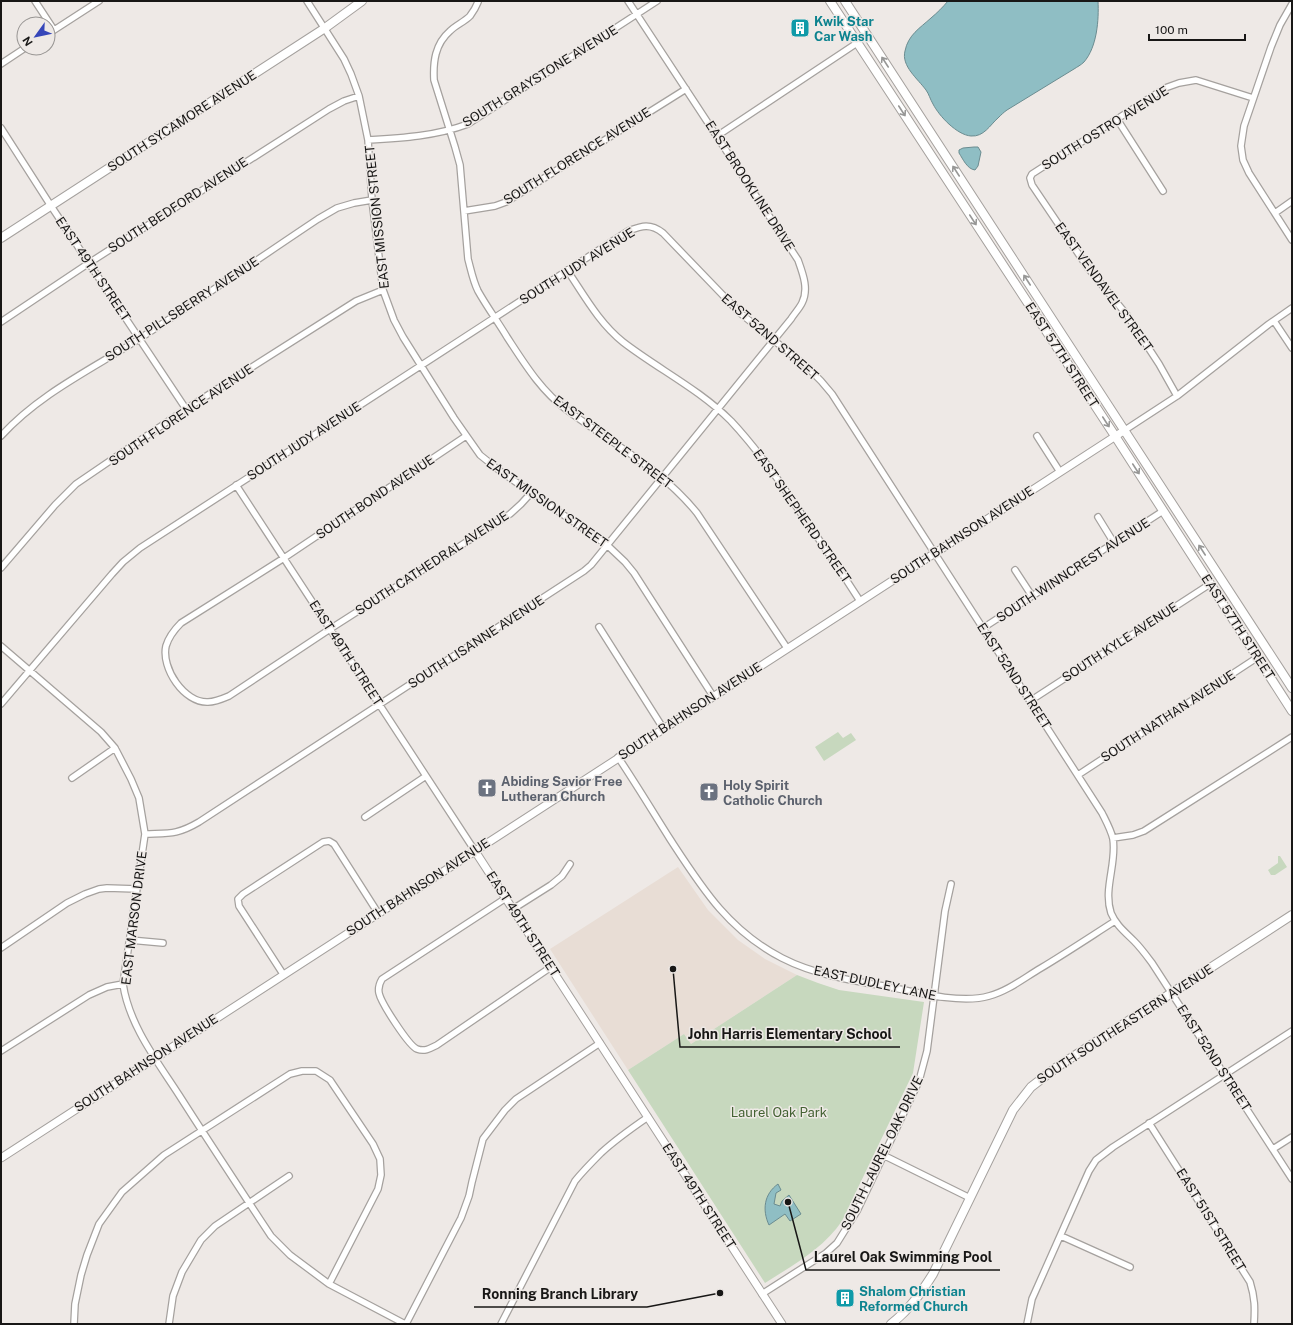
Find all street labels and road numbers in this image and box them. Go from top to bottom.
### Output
street label: SOUTH GRAYSTONE AVENUE [460,22,620,130]
street label: SOUTH SYCAMORE AVENUE [105,67,259,175]
street label: SOUTH OSTRO AVENUE [1039,83,1171,173]
street label: SOUTH FLORENCE AVENUE [501,104,653,208]
street label: EAST BROOKLINE DRIVE [702,118,798,254]
street label: EAST MISSION STREET [362,144,392,290]
street label: SOUTH BEDFORD AVENUE [105,154,251,256]
street label: EAST 49TH STREET [52,214,134,324]
street label: EAST VENDAVEL STREET [1052,220,1156,355]
street label: SOUTH JUDY AVENUE [517,224,637,308]
street label: SOUTH PILLSBERRY AVENUE [102,254,262,364]
street label: EAST 52ND STREET [718,291,822,383]
street label: EAST 57TH STREET [1022,300,1102,411]
street label: SOUTH FLORENCE AVENUE [106,361,256,469]
street label: EAST STEEPLE STREET [551,392,676,492]
street label: SOUTH JUDY AVENUE [244,399,364,483]
street label: EAST SHEPHERD STREET [750,446,854,586]
street label: SOUTH BOND AVENUE [313,452,437,542]
street label: EAST MISSION STREET [484,455,611,551]
street label: SOUTH BAHNSON AVENUE [887,483,1037,587]
street label: SOUTH CATHEDRAL AVENUE [353,508,511,618]
street label: SOUTH WINNCREST AVENUE [993,515,1153,625]
street label: EAST 57TH STREET [1198,572,1278,683]
street label: SOUTH LISANNE AVENUE [405,592,547,692]
street label: EAST 49TH STREET [306,597,386,709]
street label: SOUTH KYLE AVENUE [1059,599,1181,685]
street label: EAST 52ND STREET [974,620,1054,732]
street label: SOUTH BAHNSON AVENUE [615,659,765,763]
street label: SOUTH NATHAN AVENUE [1098,667,1238,765]
street label: SOUTH BAHNSON AVENUE [343,835,493,939]
street label: EAST MARSON DRIVE [118,850,150,986]
street label: EAST 49TH STREET [483,868,563,980]
street label: SOUTH SOUTHEASTERN AVENUE [1034,961,1216,1087]
street label: EAST DUDLEY LANE [812,963,938,1003]
street label: EAST 52ND STREET [1174,1002,1254,1114]
street label: SOUTH BAHNSON AVENUE [71,1011,221,1115]
street label: SOUTH LAUREL OAK DRIVE [838,1073,926,1233]
street label: EAST 49TH STREET [659,1140,739,1252]
street label: EAST 51ST STREET [1173,1166,1249,1274]

